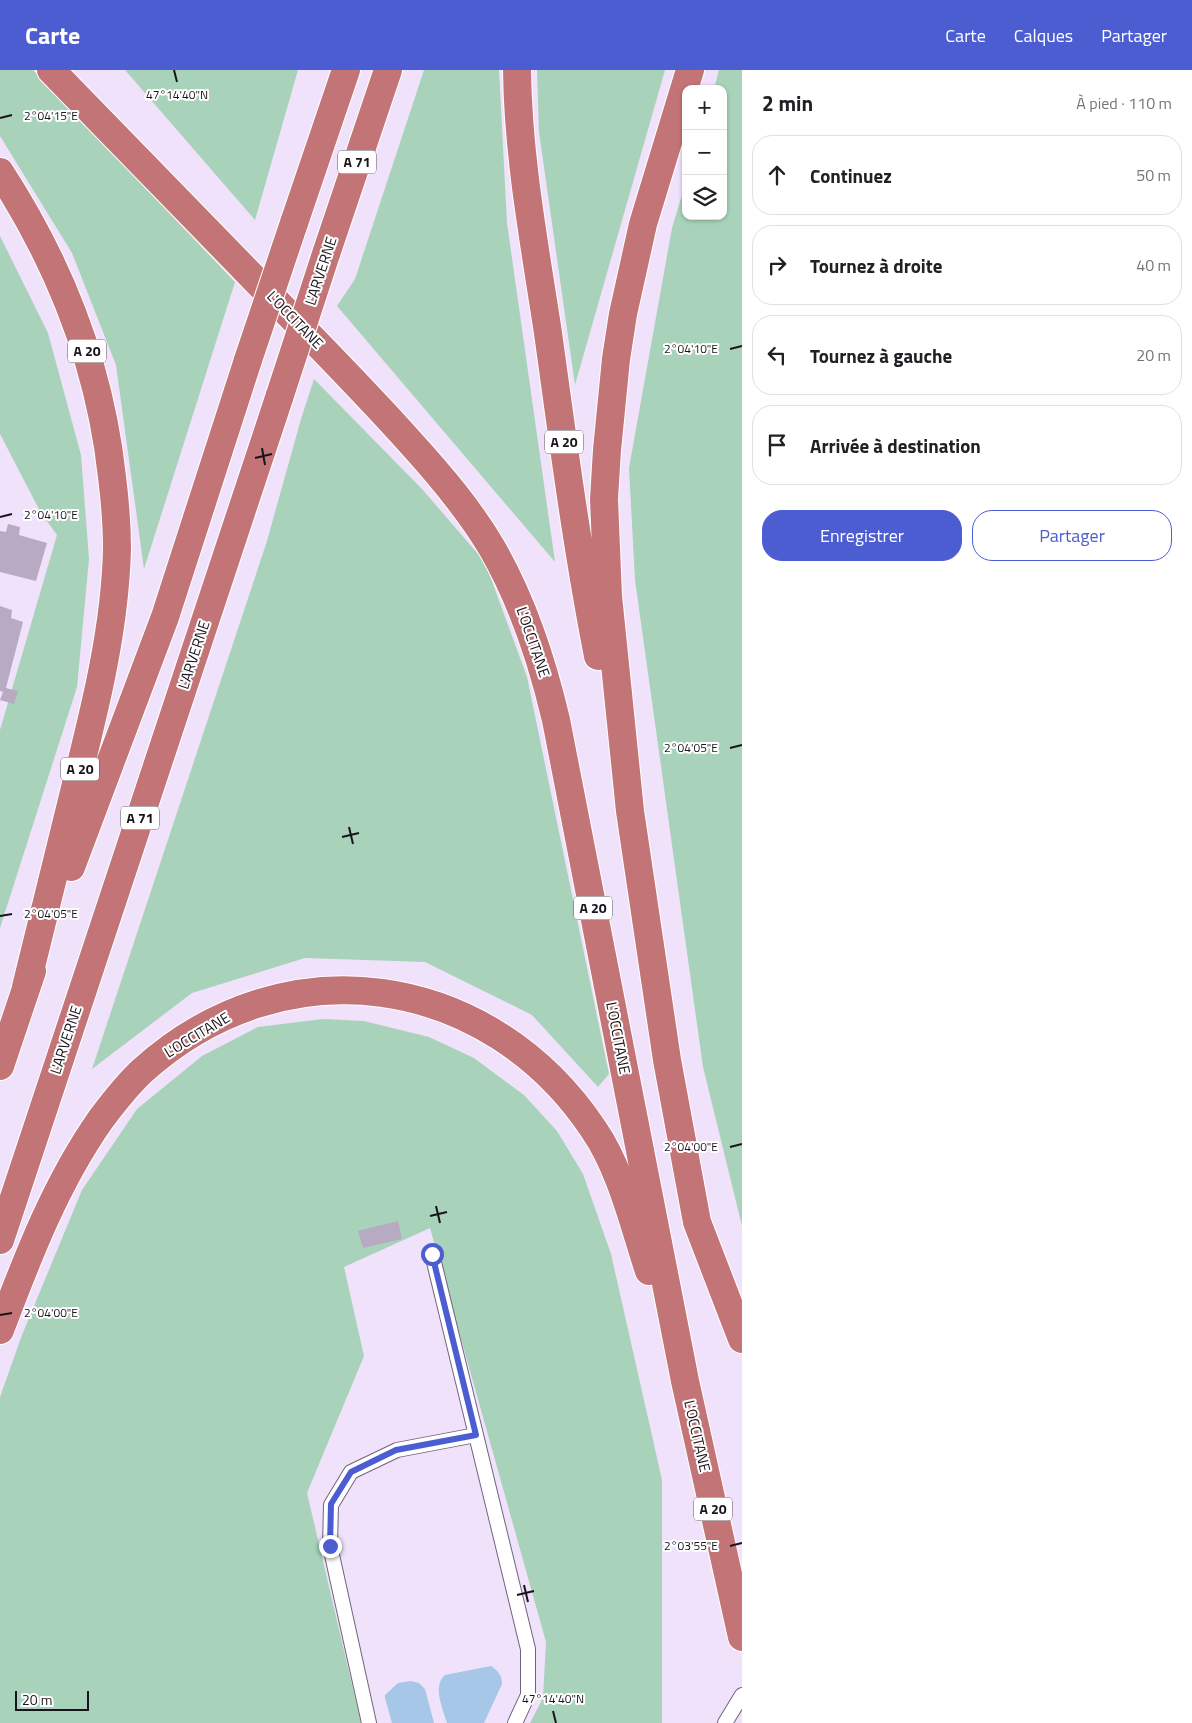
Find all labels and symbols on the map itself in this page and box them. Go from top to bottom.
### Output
text: 47°14'40"N [146,85,208,104]
text: 2°04'15"E [24,106,78,125]
road number: A 71 [338,150,376,174]
street label: L'ARVERNE [299,234,342,308]
street label: L'OCCITANE [262,285,329,354]
text: 2°04'10"E [664,339,718,358]
road number: A 20 [68,340,106,362]
road number: A 20 [545,431,583,454]
text: 2°04'10"E [24,505,78,524]
street label: L'OCCITANE [511,603,556,680]
street label: L'ARVERNE [172,618,215,692]
text: 2°04'05"E [664,738,718,757]
road number: A 20 [61,758,99,781]
road number: A 71 [121,806,159,830]
road number: A 20 [574,896,612,920]
text: 2°04'05"E [24,904,78,923]
street label: L'OCCITANE [600,1000,637,1076]
street label: L'ARVERNE [44,1003,87,1077]
street label: L'OCCITANE [159,1006,234,1063]
text: 2°04'00"E [664,1137,718,1156]
route start [421,1243,444,1266]
text: 2°04'00"E [24,1303,78,1322]
street label: L'OCCITANE [678,1398,717,1474]
road number: A 20 [694,1498,732,1520]
route end [319,1535,342,1558]
text: 2°03'55"E [664,1536,718,1555]
scale bar [15,1688,89,1711]
text: 47°14'40"N [522,1689,584,1708]

